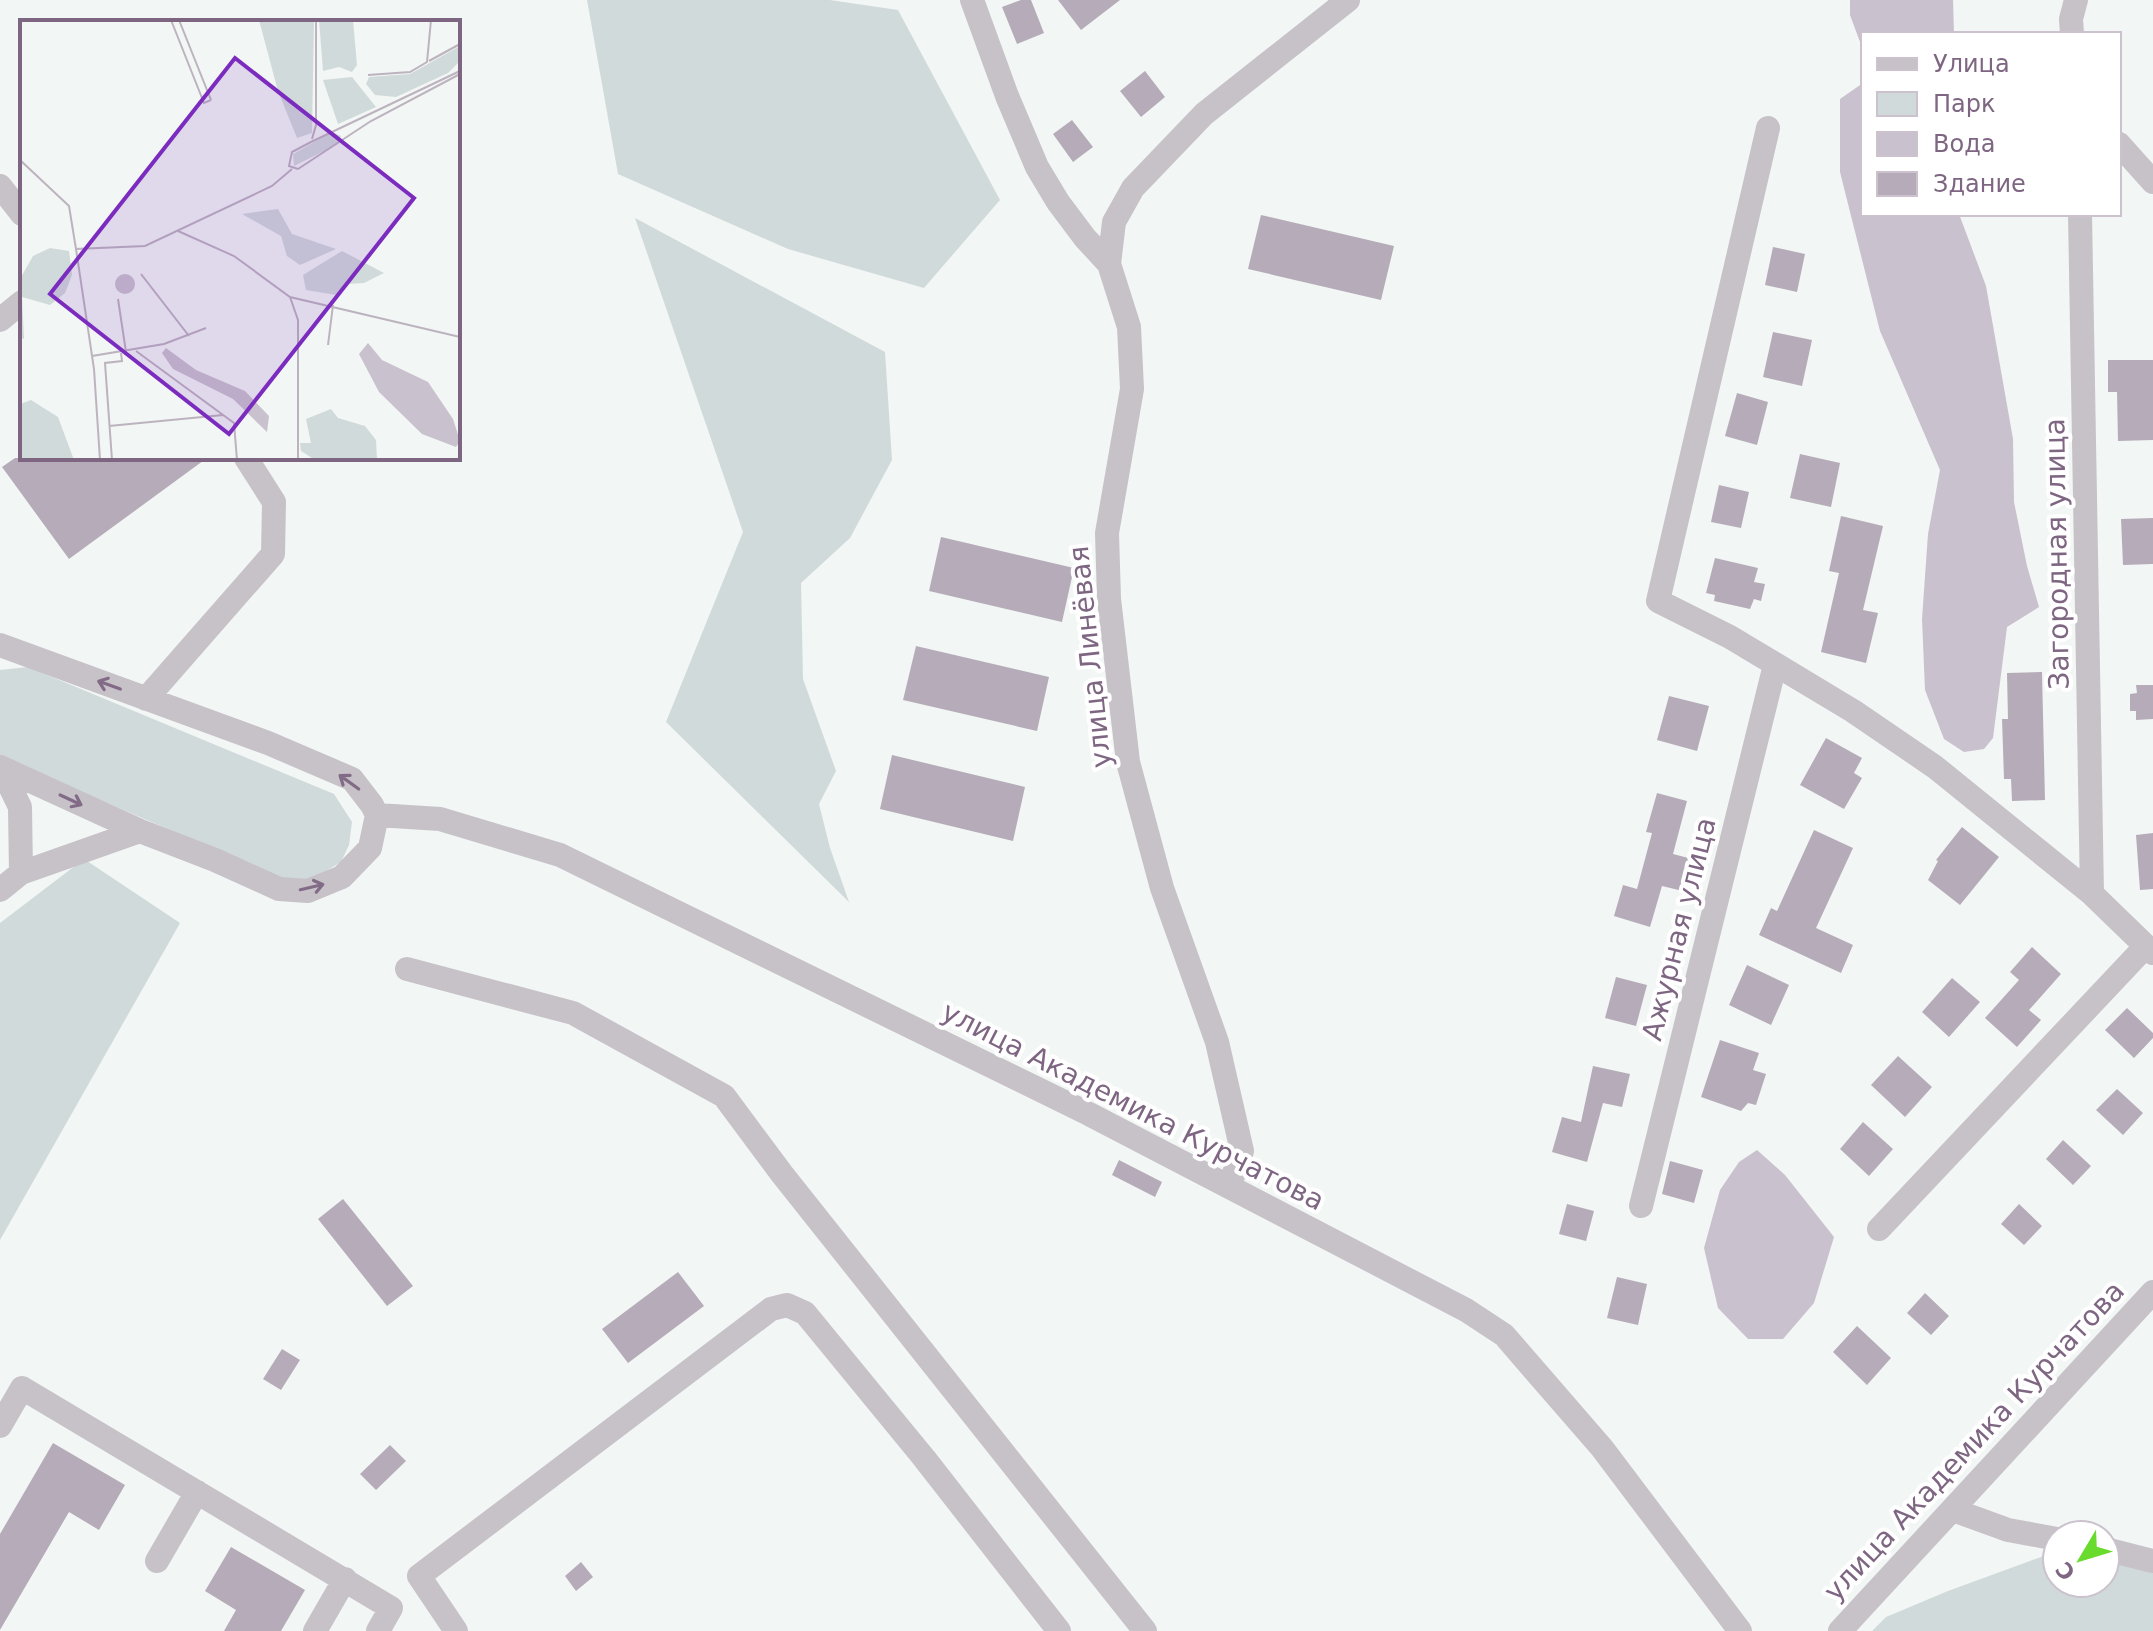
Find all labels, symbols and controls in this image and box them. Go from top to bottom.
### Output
inset map [20,20,460,460]
legend [1861,32,2121,216]
text: Улица [1933,50,2010,78]
text: Парк [1933,90,1995,118]
text: Вода [1933,130,1995,158]
text: Здание [1933,170,2026,198]
street label: Загородная улица [2038,418,2076,690]
street label: улица Линёвая [1062,544,1118,770]
one-way arrow [97,677,122,691]
one-way arrow [339,774,360,791]
one-way arrow [59,793,83,808]
street label: Ажурная улица [1635,814,1723,1044]
one-way arrow [298,879,324,894]
street label: улица Академика Курчатова [936,995,1330,1217]
street label: улица Академика Курчатова [1817,1274,2131,1608]
north arrow [2041,1519,2121,1599]
text: С [2051,1557,2080,1585]

